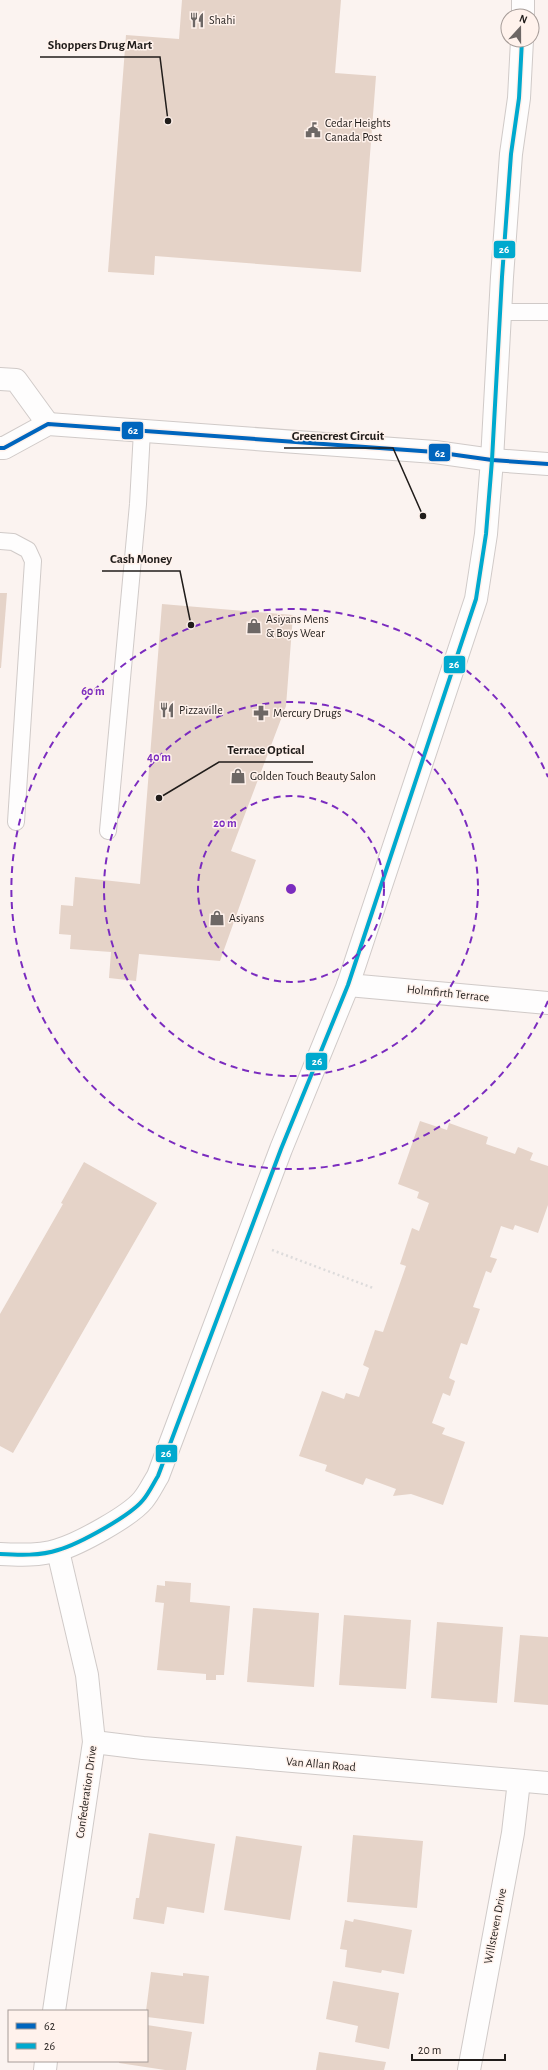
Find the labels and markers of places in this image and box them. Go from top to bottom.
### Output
restaurant icon: Shahi [188,11,206,29]
place label: Shahi [209,14,235,26]
callout: Shoppers Drug Mart [40,32,160,57]
place label: Cedar Heights Canada Post [325,117,391,143]
public building icon: Cedar Heights Canada Post [304,121,322,139]
callout: Greencrest Circuit [284,423,393,448]
callout: Cash Money [102,546,180,571]
place label: Asiyans Mens & Boys Wear [266,613,329,640]
shop icon: Asiyans Mens & Boys Wear [245,617,263,635]
restaurant icon: Pizzaville [158,701,176,719]
place label: Pizzaville [179,704,223,716]
pharmacy icon: Mercury Drugs [252,704,270,722]
place label: Mercury Drugs [273,707,341,720]
callout: Terrace Optical [219,737,313,762]
shop icon: Golden Touch Beauty Salon [229,767,247,785]
place label: Golden Touch Beauty Salon [250,770,376,783]
centre of rings [284,882,298,896]
shop icon: Asiyans [208,909,226,927]
place label: Asiyans [229,912,264,925]

